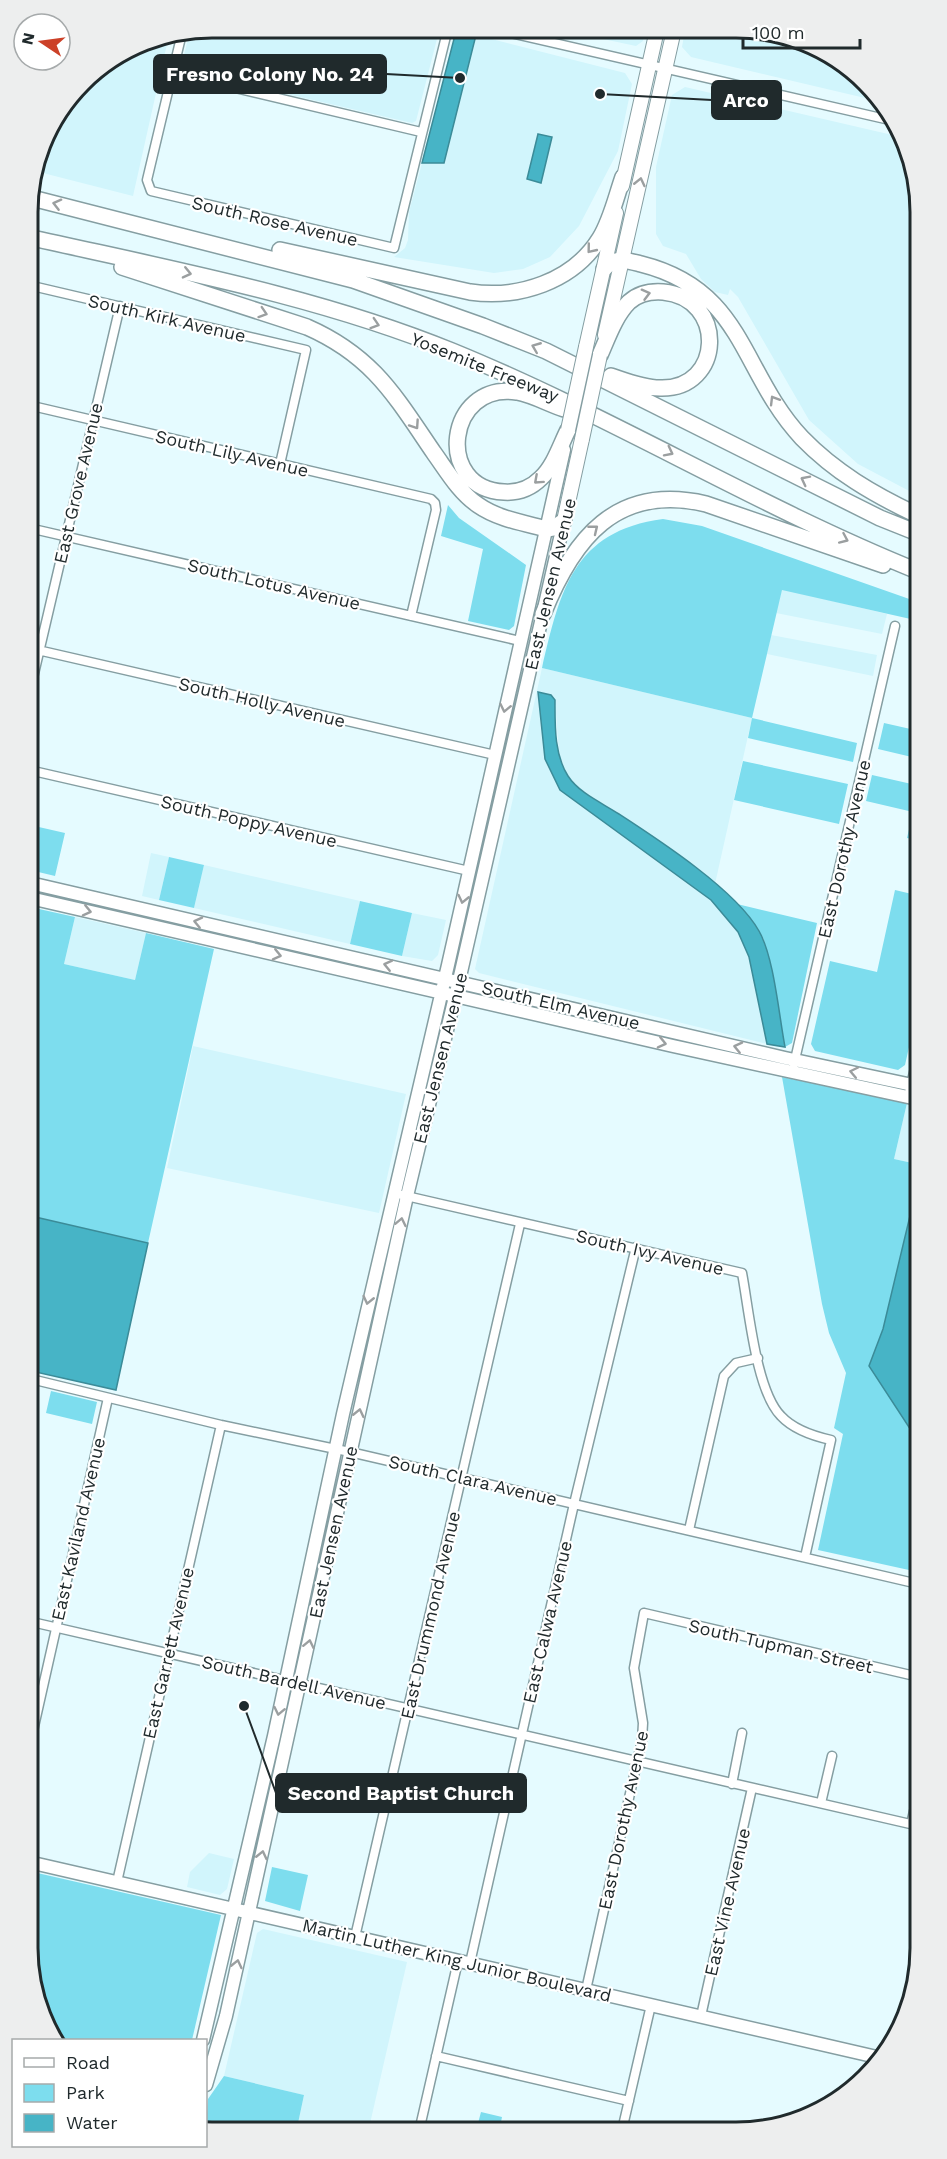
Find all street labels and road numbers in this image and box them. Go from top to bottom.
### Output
street label: South Rose Avenue [190,192,360,250]
street label: South Kirk Avenue [86,290,248,346]
street label: Yosemite Freeway [408,328,563,406]
street label: East Grove Avenue [49,400,107,566]
street label: South Lily Avenue [153,425,311,481]
street label: East Jensen Avenue [520,496,580,672]
street label: South Lotus Avenue [186,554,362,614]
street label: South Holly Avenue [177,673,347,731]
street label: East Dorothy Avenue [813,758,875,940]
street label: South Poppy Avenue [159,791,339,851]
street label: East Jensen Avenue [409,970,471,1146]
street label: South Elm Avenue [480,977,642,1033]
street label: South Ivy Avenue [574,1225,726,1279]
street label: East Kaviland Avenue [47,1435,109,1623]
street label: East Jensen Avenue [304,1444,362,1620]
street label: South Clara Avenue [387,1450,559,1510]
street label: East Drummond Avenue [396,1509,464,1721]
street label: East Calwa Avenue [518,1539,576,1705]
street label: East Garrett Avenue [138,1565,198,1741]
street label: South Tupman Street [687,1615,876,1678]
street label: South Bardell Avenue [200,1651,388,1713]
street label: East Dorothy Avenue [594,1728,652,1912]
street label: East Vine Avenue [700,1826,754,1978]
street label: Martin Luther King Junior Boulevard [300,1914,614,2006]

